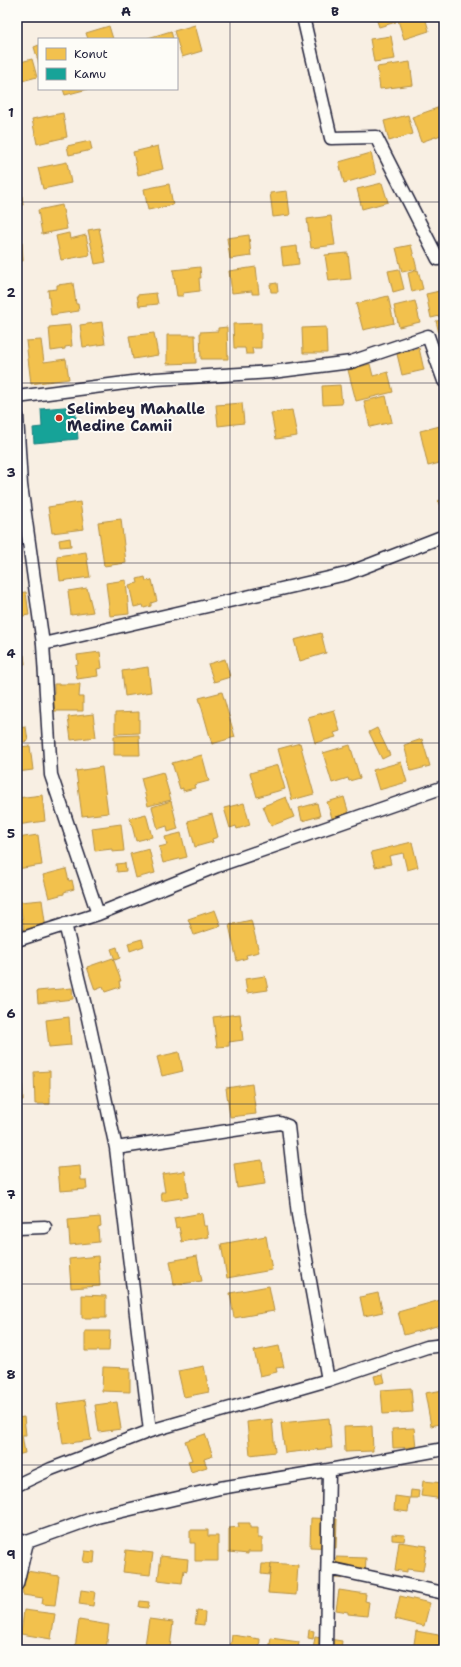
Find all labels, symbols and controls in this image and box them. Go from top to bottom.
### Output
text: A [121,3,131,20]
text: B [331,3,339,20]
legend [38,38,178,90]
text: Konut [74,46,108,62]
text: Kamu [74,66,106,82]
text: 1 [8,104,14,121]
text: 2 [6,284,16,301]
place label: Selimbey Mahalle Medine Camii [67,399,205,436]
marker: Selimbey Mahalle Medine Camii [54,413,64,423]
text: 3 [6,464,16,481]
text: 4 [6,645,16,662]
text: 5 [7,825,15,842]
text: 6 [6,1005,16,1022]
text: 7 [6,1186,16,1203]
text: 8 [6,1366,16,1383]
text: 9 [6,1546,16,1563]

